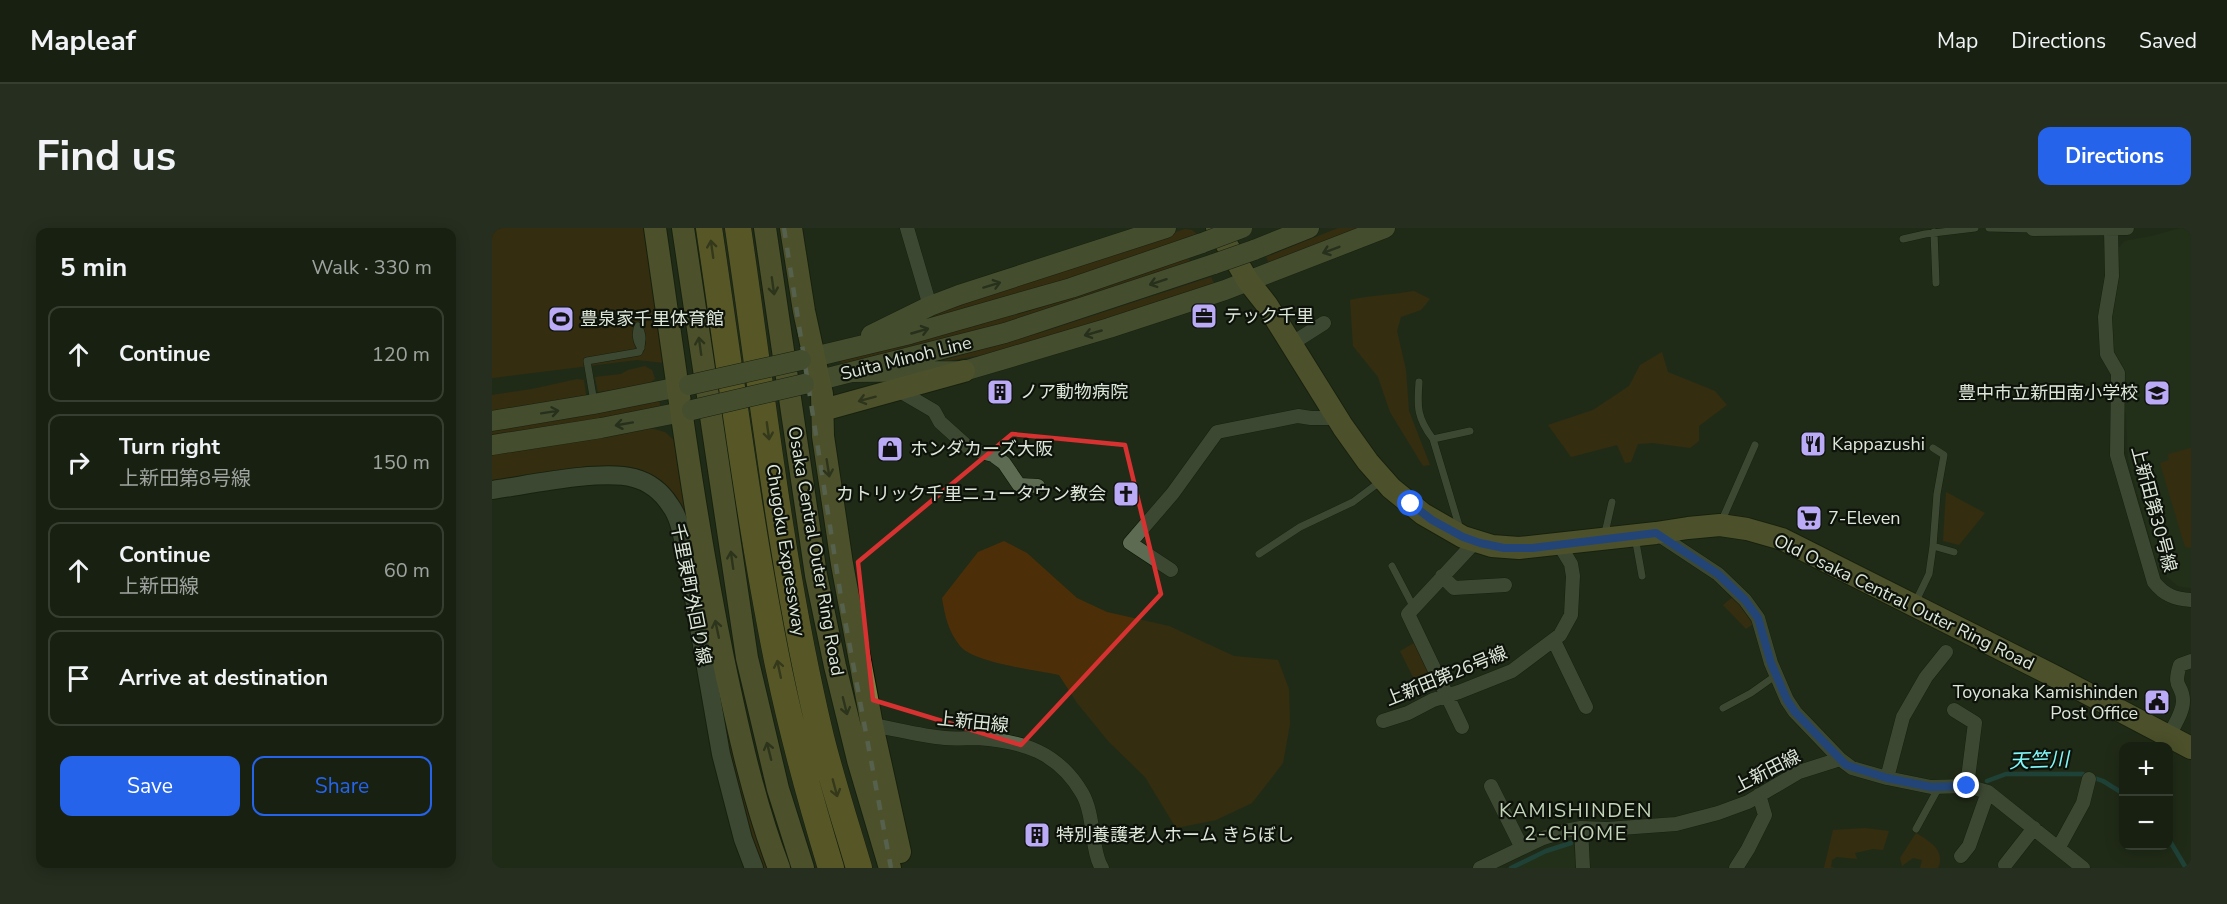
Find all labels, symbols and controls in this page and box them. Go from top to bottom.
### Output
text: Mapleaf [30,22,136,60]
text: Map [1937,27,1978,55]
text: Directions [2011,27,2106,55]
text: Saved [2139,27,2197,55]
button: Directions [2038,127,2191,185]
text: Find us [36,128,176,185]
one-way arrow [707,239,718,259]
one-way arrow [1322,245,1340,256]
text: 5 min [60,250,127,285]
text: Walk · 330 m [312,254,432,281]
one-way arrow [768,276,779,295]
one-way arrow [982,278,1001,289]
one-way arrow [1149,278,1168,289]
office icon: テック千里 [1189,301,1219,331]
sports icon: 豊泉家千里体育館 [546,304,576,334]
place label: テック千里 [1224,304,1314,328]
place label: 豊泉家千里体育館 [580,307,724,331]
one-way arrow [910,325,929,336]
one-way arrow [1084,328,1103,339]
street label: Suita Minoh Line [838,330,974,386]
one-way arrow [695,337,706,357]
icon: ahead [62,338,95,371]
text: Continue [119,339,210,369]
text: 120 m [372,341,430,368]
building icon: ノア動物病院 [985,377,1015,407]
school or university icon: 豊中市立新田南小学校 [2142,378,2172,408]
place label: ノア動物病院 [1020,380,1128,404]
place label: 豊中市立新田南小学校 [1958,381,2138,405]
one-way arrow [858,393,877,405]
one-way arrow [539,406,559,417]
one-way arrow [614,419,634,430]
one-way arrow [762,421,773,441]
street label: Osaka Central Outer Ring Road [782,424,850,678]
restaurant icon: Kappazushi [1798,429,1828,459]
text: Turn right [119,432,220,462]
place label: Kappazushi [1832,432,1925,456]
shop icon: ホンダカーズ大阪 [875,434,905,464]
place label: ホンダカーズ大阪 [910,437,1053,461]
street label: 上新田第30号線 [2126,443,2182,575]
icon: right [62,446,95,479]
text: 150 m [372,449,430,476]
one-way arrow [822,458,833,478]
street label: Chugoku Expressway [761,462,812,638]
text: 上新田第8号線 [119,465,251,492]
church icon: カトリック千里ニュータウン教会 [1111,479,1141,509]
place label: カトリック千里ニュータウン教会 [836,482,1106,506]
route start [1397,490,1423,516]
supermarket icon: 7-Eleven [1794,503,1824,533]
place label: 7-Eleven [1828,506,1901,530]
street label: 千里東町外回り線 [665,521,717,667]
street label: Old Osaka Central Outer Ring Road [1770,528,2038,676]
text: Continue [119,540,210,570]
one-way arrow [727,551,738,570]
icon: ahead [62,554,95,587]
text: 60 m [384,557,430,584]
text: 上新田線 [119,573,199,600]
one-way arrow [711,620,722,639]
street label: 上新田第26号線 [1381,641,1511,711]
one-way arrow [773,660,784,680]
icon: arrive [62,662,95,695]
text: Arrive at destination [119,663,328,693]
place label: Toyonaka Kamishinden Post Office [1953,680,2138,725]
public building icon: Toyonaka Kamishinden Post Office [2142,687,2172,717]
one-way arrow [839,696,851,715]
street label: 上新田線 [936,706,1010,738]
one-way arrow [763,742,775,761]
map controls [2119,742,2173,850]
button: + [2119,742,2173,796]
street label: 上新田線 [1729,744,1805,798]
water label: 天竺川 [2009,746,2071,775]
button: Save [60,756,240,816]
button: Share [252,756,432,816]
route end [1953,772,1979,798]
one-way arrow [830,778,841,797]
button: − [2119,796,2173,850]
district label: KAMISHINDEN 2-CHOME [1499,797,1653,847]
building icon: 特別養護老人ホーム きらぼし [1022,820,1052,850]
place label: 特別養護老人ホーム きらぼし [1056,823,1294,847]

